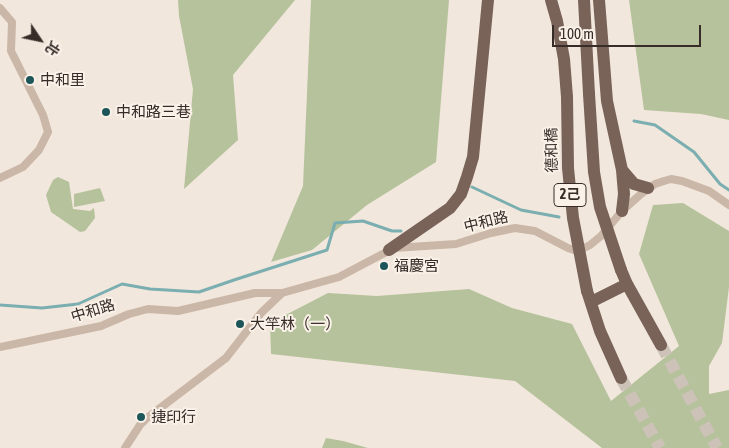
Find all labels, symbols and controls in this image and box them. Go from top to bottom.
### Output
north arrow [15,15,65,65]
scale bar [554,15,703,47]
text: 100 m [560,25,594,42]
text: 北 [42,38,63,59]
place label: 中和里 [40,71,85,89]
marker: 中和里 [24,74,36,86]
place label: 中和路三巷 [116,103,191,121]
marker: 中和路三巷 [100,106,112,118]
street label: 德和橋 [543,127,561,173]
road number: 2己 [554,184,586,206]
street label: 中和路 [462,208,510,236]
place label: 福慶宮 [394,257,439,275]
marker: 福慶宮 [378,260,390,272]
street label: 中和路 [69,296,117,326]
place label: 大竿林（一） [250,315,340,333]
marker: 大竿林（一） [234,318,246,330]
place label: 捷印行 [151,408,196,426]
marker: 捷印行 [135,411,147,423]

